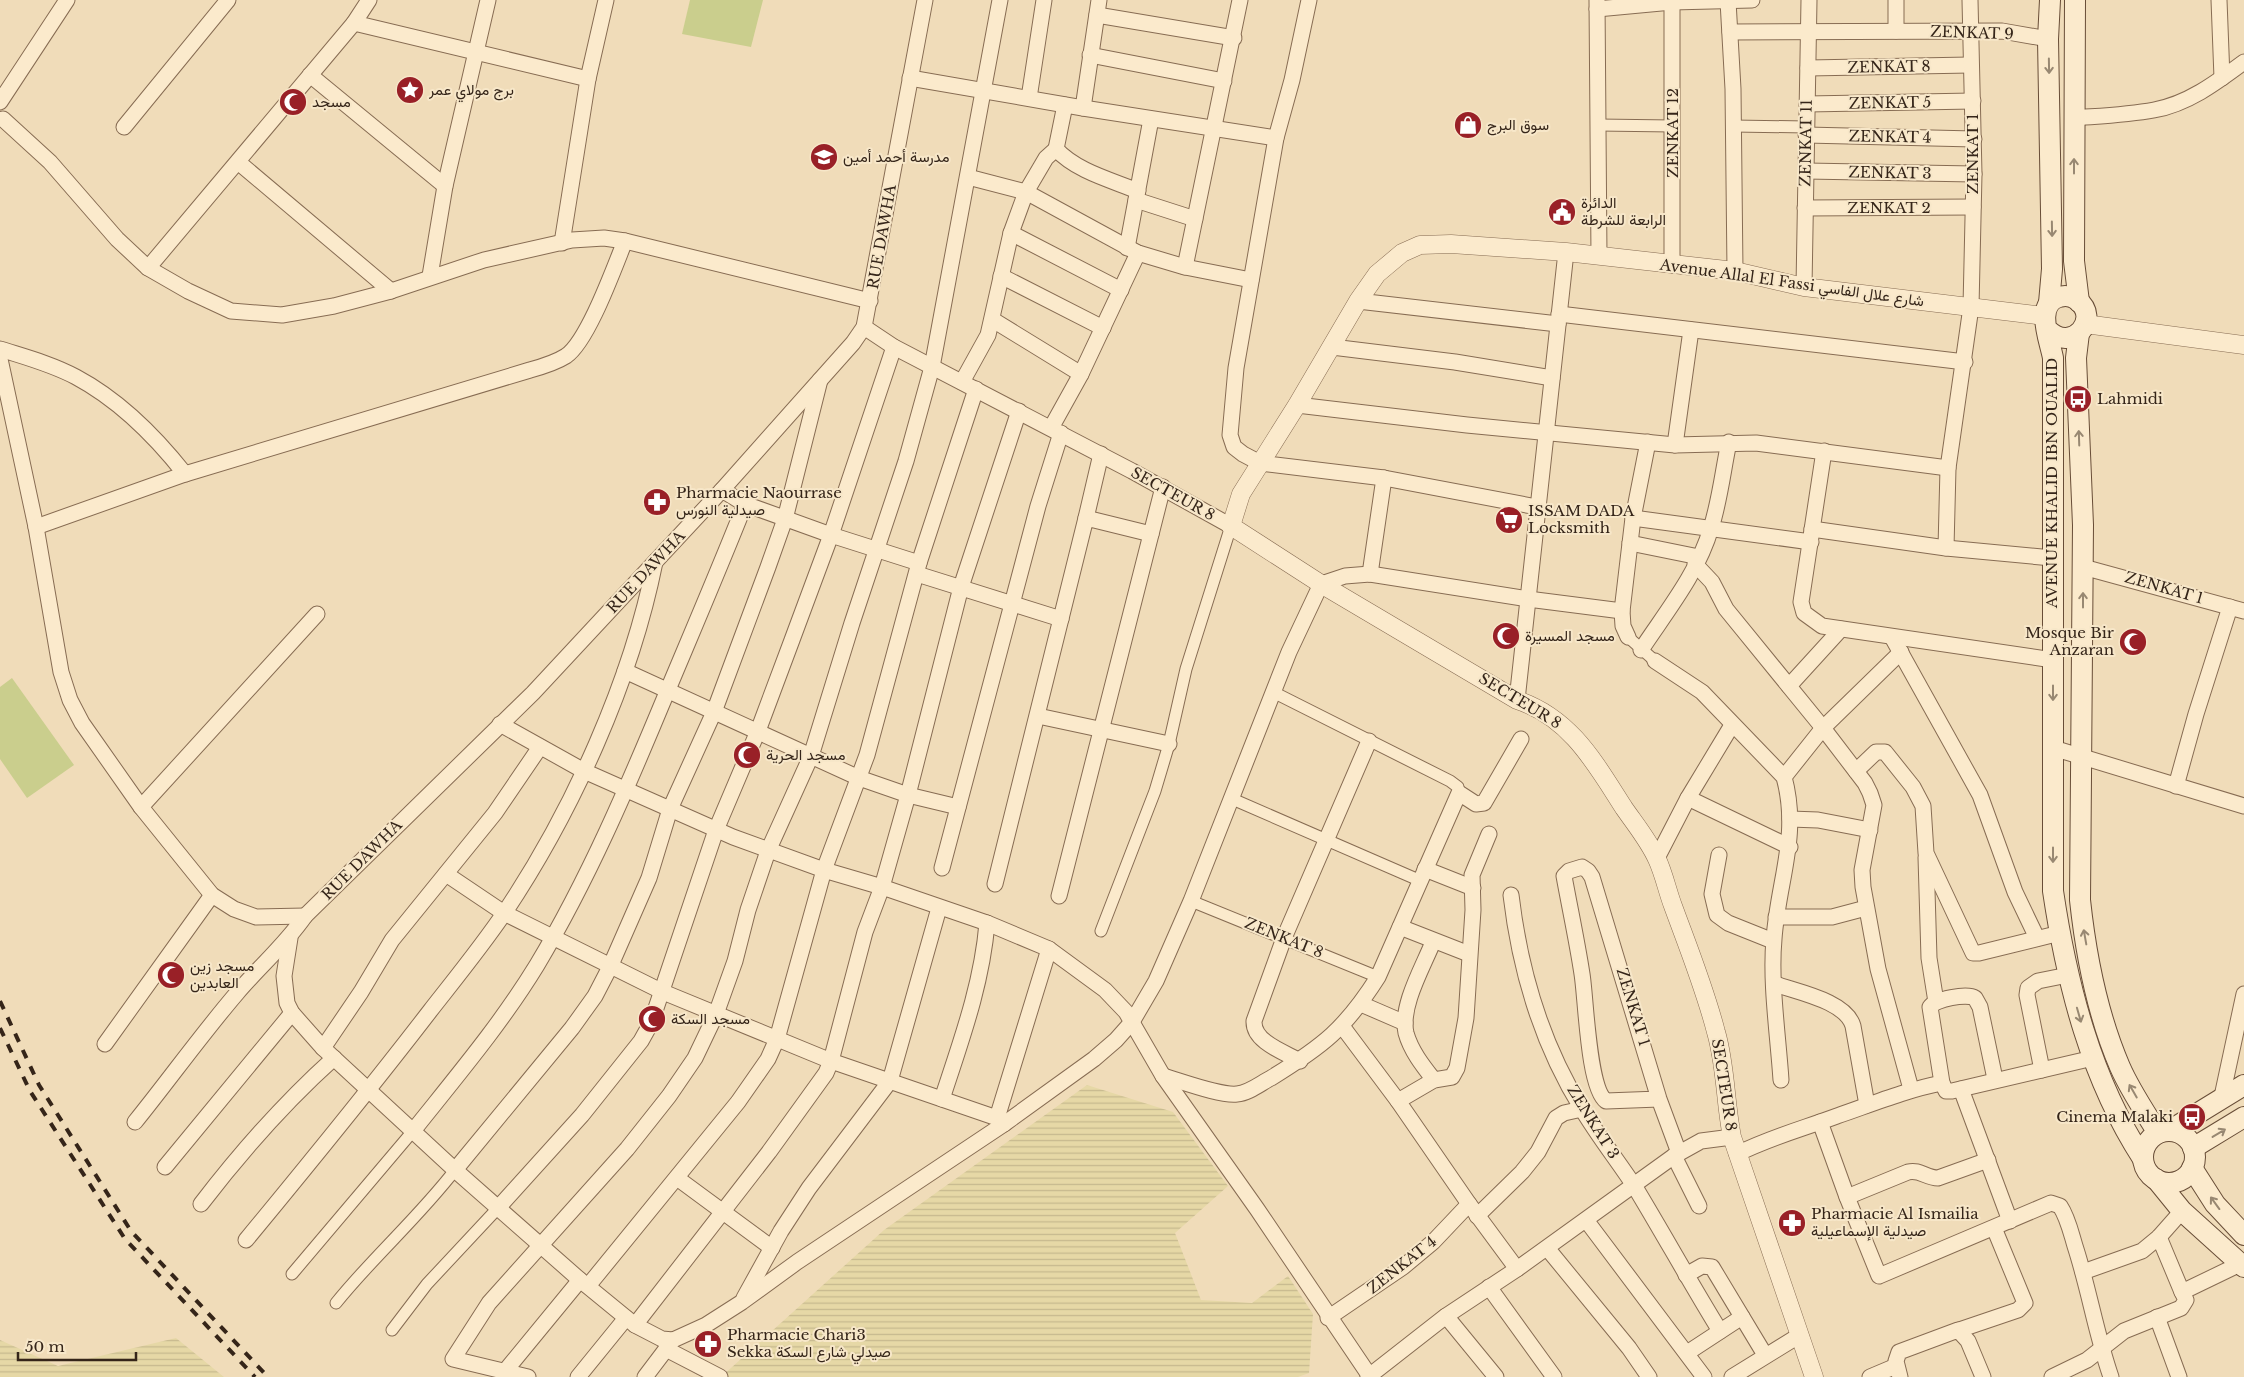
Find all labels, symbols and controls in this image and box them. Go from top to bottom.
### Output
street label: ZENKAT 9 [1930,22,2014,43]
street label: ZENKAT 8 [1847,56,1931,77]
one-way arrow [2044,58,2054,74]
place icon: برج مولاي عمر [395,75,425,105]
place label: برج مولاي عمر [428,80,514,103]
mosque icon: مسجد [278,87,308,117]
street label: ZENKAT 12 [1663,88,1682,178]
place label: مسجد [312,92,351,111]
street label: ZENKAT 5 [1849,92,1931,113]
street label: ZENKAT 11 [1795,99,1816,187]
shop icon: سوق البرج [1453,110,1483,140]
street label: ZENKAT 1 [1963,114,1982,194]
place label: سوق البرج [1487,115,1549,136]
street label: ZENKAT 4 [1848,126,1932,147]
school or university icon: مدرسة أحمد أمين [809,142,839,172]
place label: مدرسة أحمد أمين [843,147,950,167]
one-way arrow [2069,158,2079,174]
street label: ZENKAT 3 [1848,162,1932,183]
street label: RUE DAWHA [863,183,900,291]
place label: الدائرة الرابعة للشرطة [1581,193,1666,229]
public building icon: الدائرة الرابعة للشرطة [1547,197,1577,227]
street label: ZENKAT 2 [1847,198,1931,217]
one-way arrow [2047,220,2057,236]
street label: Avenue Allal El Fassi شارع علال الفاسي [1657,254,1926,314]
street label: AVENUE KHALID IBN OUALID [2042,358,2061,609]
bus stop icon: Lahmidi [2063,384,2093,414]
place label: Lahmidi [2097,389,2163,408]
one-way arrow [2075,430,2084,446]
street label: SECTEUR 8 [1128,463,1219,524]
place label: Pharmacie Naourrase صيدلية النورس [676,483,842,520]
pharmacy icon: Pharmacie Naourrase صيدلية النورس [642,487,672,517]
place label: ISSAM DADA Locksmith [1528,501,1635,537]
supermarket icon: ISSAM DADA Locksmith [1494,505,1524,535]
street label: RUE DAWHA [603,526,689,617]
street label: ZENKAT 1 [2123,567,2206,608]
one-way arrow [2078,592,2088,608]
mosque icon: مسجد المسيرة [1491,621,1521,651]
place label: Mosque Bir Anzaran [2025,623,2115,659]
place label: مسجد المسيرة [1525,626,1615,645]
mosque icon: Mosque Bir Anzaran [2118,627,2148,657]
street label: SECTEUR 8 [1475,668,1565,733]
one-way arrow [2048,684,2058,701]
mosque icon: مسجد الحرية [732,740,762,770]
place label: مسجد الحرية [766,745,845,764]
street label: RUE DAWHA [317,815,406,904]
one-way arrow [2049,847,2058,863]
street label: ZENKAT 8 [1242,913,1326,962]
one-way arrow [2080,930,2090,946]
place label: مسجد زين العابدين [190,956,254,993]
mosque icon: مسجد زين العابدين [156,960,186,990]
street label: ZENKAT 1 [1613,965,1654,1048]
mosque icon: مسجد السكة [637,1004,667,1034]
one-way arrow [2075,1007,2084,1023]
place label: مسجد السكة [671,1009,750,1028]
street label: SECTEUR 8 [1708,1037,1741,1132]
street label: ZENKAT 3 [1563,1081,1624,1162]
one-way arrow [2128,1085,2138,1099]
bus stop icon: Cinema Malaki [2177,1102,2207,1132]
place label: Cinema Malaki [2056,1107,2173,1126]
one-way arrow [2211,1127,2225,1137]
one-way arrow [2210,1197,2220,1211]
place label: Pharmacie Al Ismailia صيدلية الإسماعيلية [1811,1204,1979,1241]
pharmacy icon: Pharmacie Al Ismailia صيدلية الإسماعيلية [1777,1208,1807,1238]
street label: ZENKAT 4 [1363,1232,1440,1298]
place label: Pharmacie Chari3 Sekka صيدلي شارع السكة [727,1325,891,1365]
pharmacy icon: Pharmacie Chari3 Sekka صيدلي شارع السكة [693,1329,723,1359]
scale bar [18,1330,135,1362]
text: 50 m [25,1337,65,1356]

